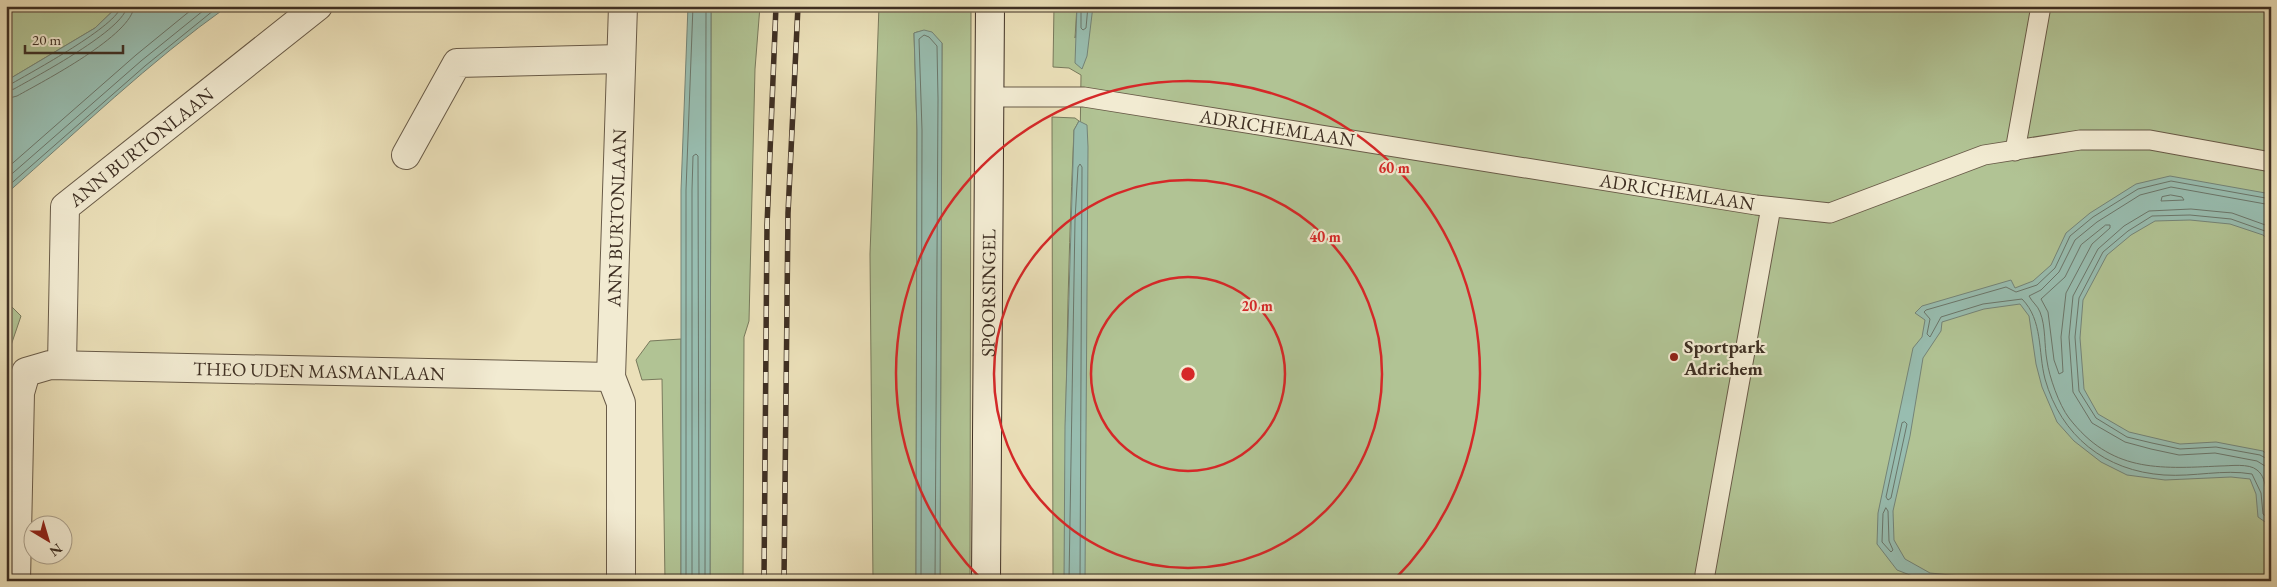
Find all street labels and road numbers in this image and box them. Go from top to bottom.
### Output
street label: ANN BURTONLAAN [63,81,219,213]
street label: ADRICHEMLAAN [1197,103,1356,153]
street label: ANN BURTONLAAN [601,128,632,308]
street label: ADRICHEMLAAN [1597,167,1756,217]
street label: SPOORSINGEL [975,229,1001,357]
street label: THEO UDEN MASMANLAAN [193,356,445,386]

